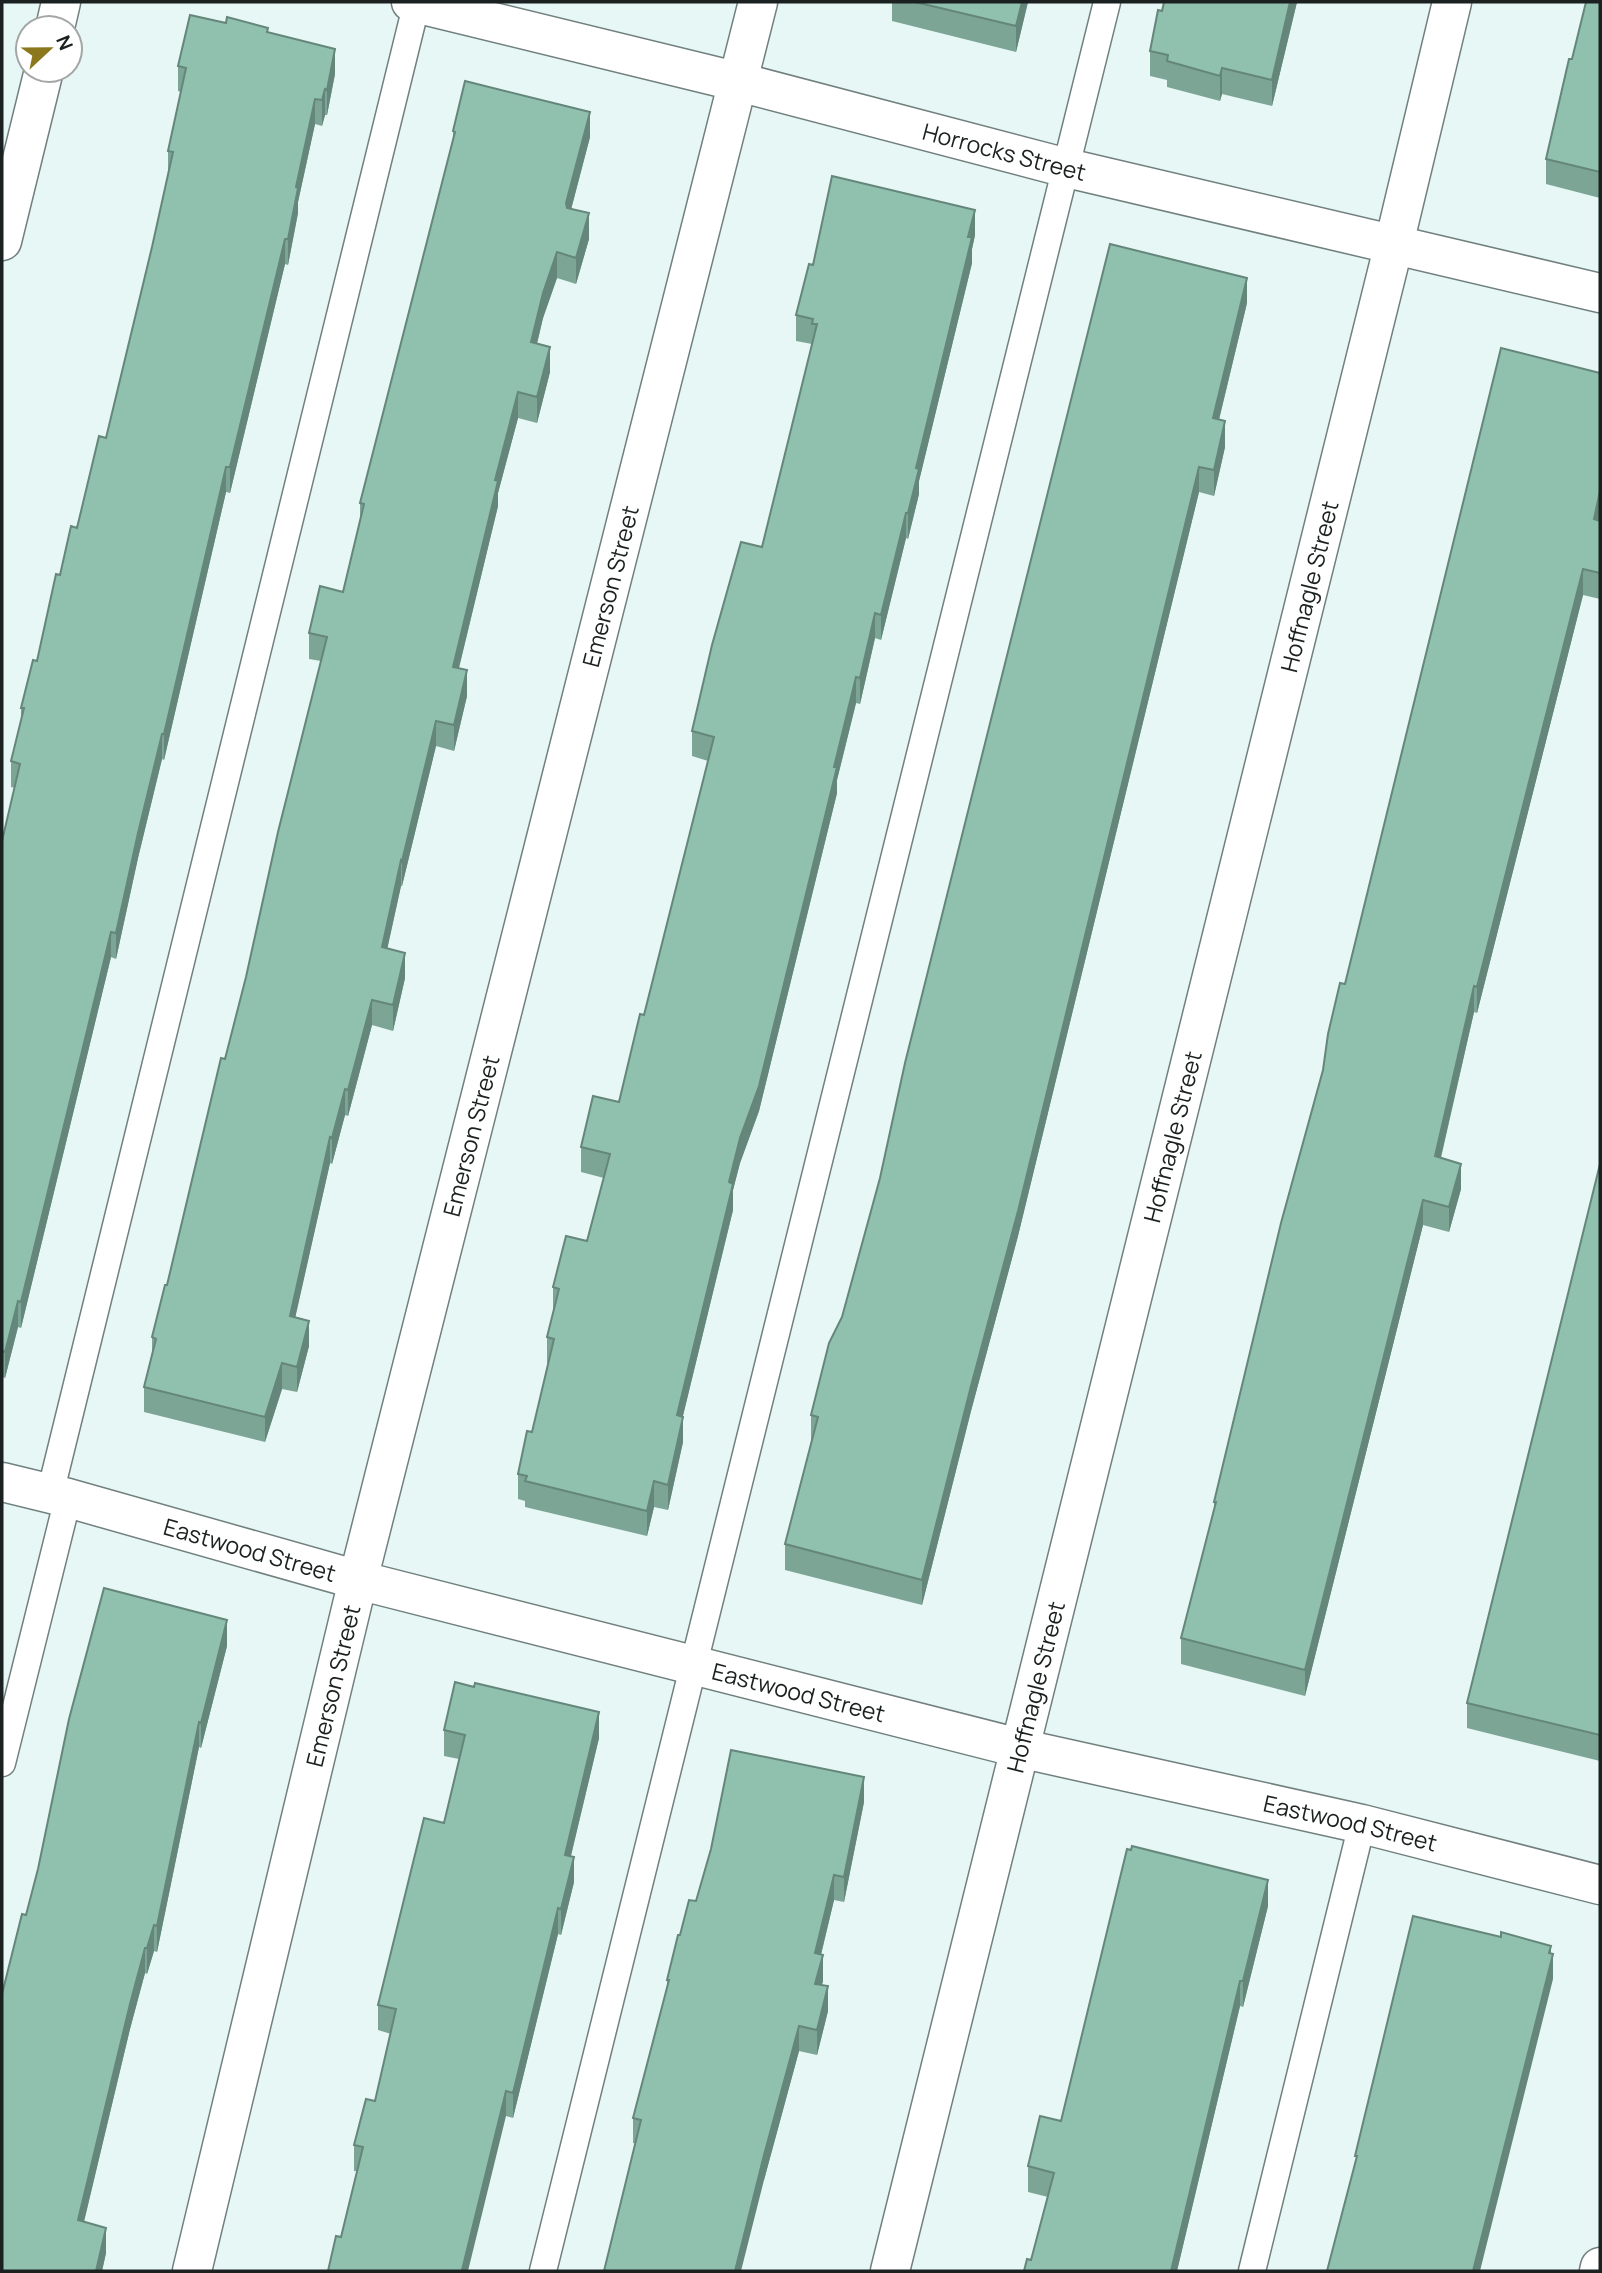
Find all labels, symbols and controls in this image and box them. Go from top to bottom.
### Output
north arrow [14,14,84,84]
text: N [50,31,79,54]
street label: Horrocks Street [919,115,1089,188]
street label: Hoffnagle Street [1272,497,1346,675]
street label: Emerson Street [574,502,646,670]
street label: Hoffnagle Street [1135,1047,1209,1226]
street label: Emerson Street [435,1052,506,1220]
street label: Eastwood Street [160,1510,340,1589]
street label: Hoffnagle Street [999,1598,1072,1776]
street label: Emerson Street [298,1601,367,1770]
street label: Eastwood Street [709,1655,889,1729]
street label: Eastwood Street [1261,1787,1441,1859]

